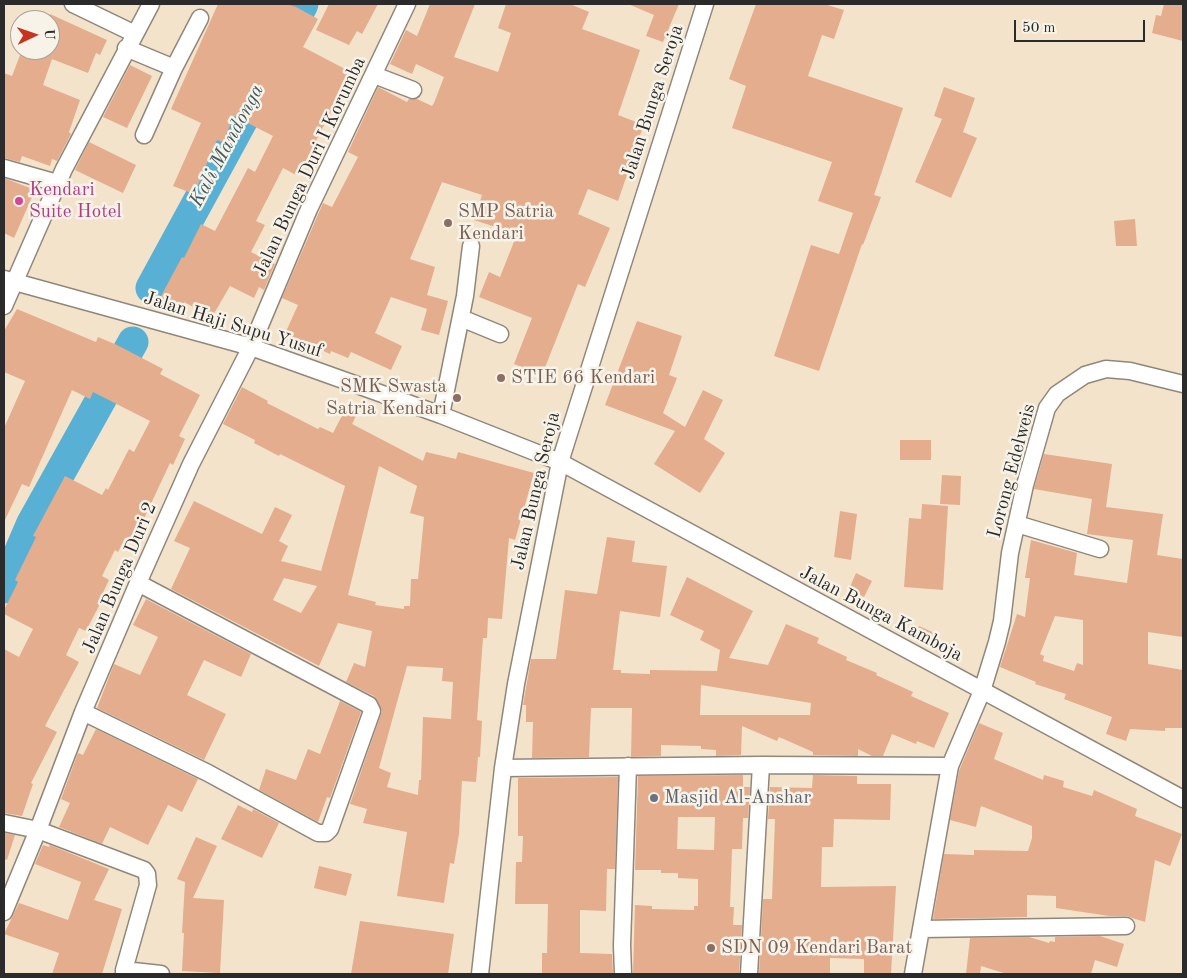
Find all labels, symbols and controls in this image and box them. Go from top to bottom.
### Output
north arrow [10,10,60,60]
scale bar [1017,10,1148,42]
text: 50 m [1022,21,1056,36]
street label: Jalan Bunga Seroja [617,22,689,182]
text: U [42,28,56,40]
street label: Jalan Bunga Duri I Korumba [249,53,371,281]
water label: Kali Mandonga [185,81,269,211]
place label: Kendari Suite Hotel [29,179,122,223]
marker: Kendari Suite Hotel [13,195,25,207]
place label: SMP Satria Kendari [458,201,554,245]
marker: SMP Satria Kendari [442,217,454,229]
street label: Jalan Haji Supu Yusuf [141,287,325,363]
place label: STIE 66 Kendari [511,367,655,389]
marker: STIE 66 Kendari [495,372,507,384]
place label: SMK Swasta Satria Kendari [326,376,447,420]
marker: SMK Swasta Satria Kendari [451,392,463,404]
street label: Lorong Edelweis [983,401,1041,541]
street label: Jalan Bunga Seroja [507,410,565,572]
street label: Jalan Bunga Duri 2 [78,499,162,657]
street label: Jalan Bunga Kamboja [795,561,967,667]
place label: Masjid Al-Anshar [664,787,811,809]
marker: Masjid Al-Anshar [648,792,660,804]
place label: SDN 09 Kendari Barat [721,937,912,959]
marker: SDN 09 Kendari Barat [705,942,717,954]

